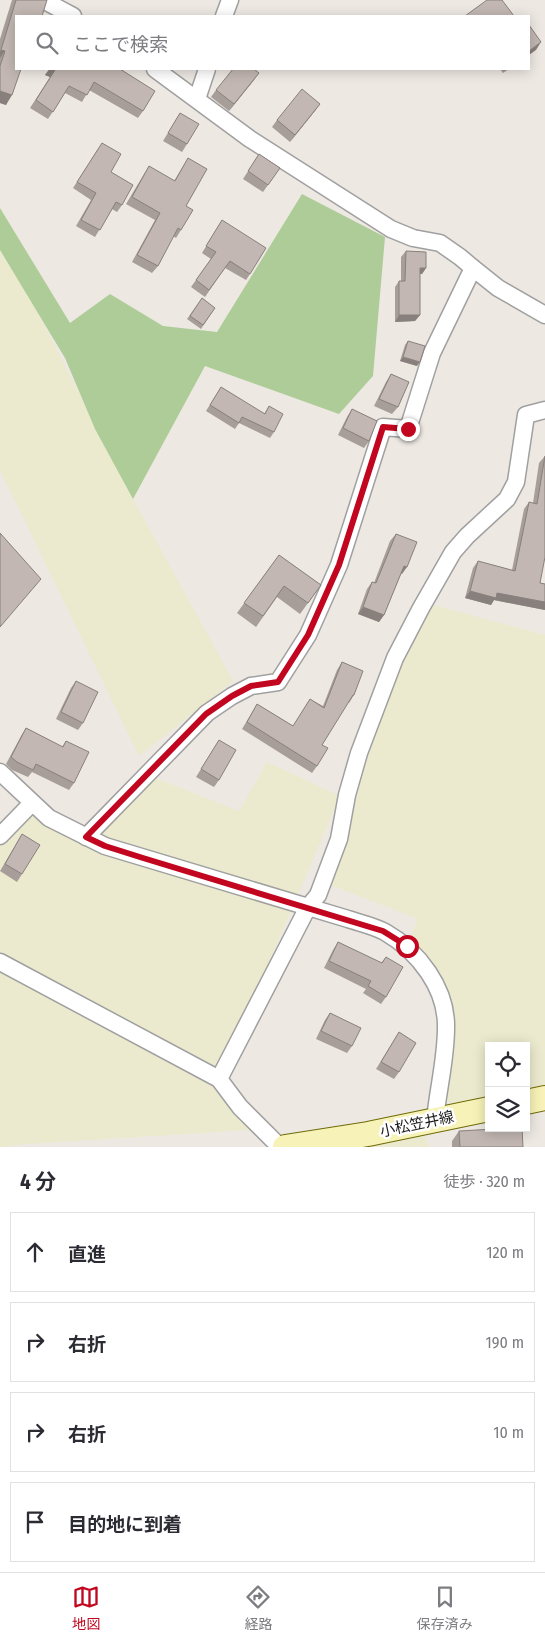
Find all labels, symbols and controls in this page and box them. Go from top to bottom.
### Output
search box [15,15,530,70]
icon: search [33,29,61,57]
text: ここで検索 [73,33,168,56]
route end [397,418,420,441]
route start [396,935,419,958]
map controls [485,1042,530,1132]
button: locate [485,1042,530,1087]
button: layers [485,1087,530,1132]
street label: 小松笠井線 [378,1107,456,1141]
text: 4 分 [20,1169,56,1195]
text: 徒歩 · 320 m [444,1172,525,1191]
icon: ahead [21,1238,49,1266]
text: 直進 [68,1243,106,1266]
text: 120 m [486,1243,524,1262]
icon: right [21,1328,49,1356]
text: 右折 [68,1333,106,1356]
text: 190 m [486,1333,524,1352]
icon: right [21,1418,49,1446]
text: 右折 [68,1423,106,1446]
text: 10 m [493,1423,524,1442]
icon: arrive [21,1508,49,1536]
text: 目的地に到着 [68,1513,182,1536]
tab: 地図 [72,1583,100,1633]
tab: 経路 [244,1583,272,1633]
tab: 保存済み [417,1583,473,1633]

